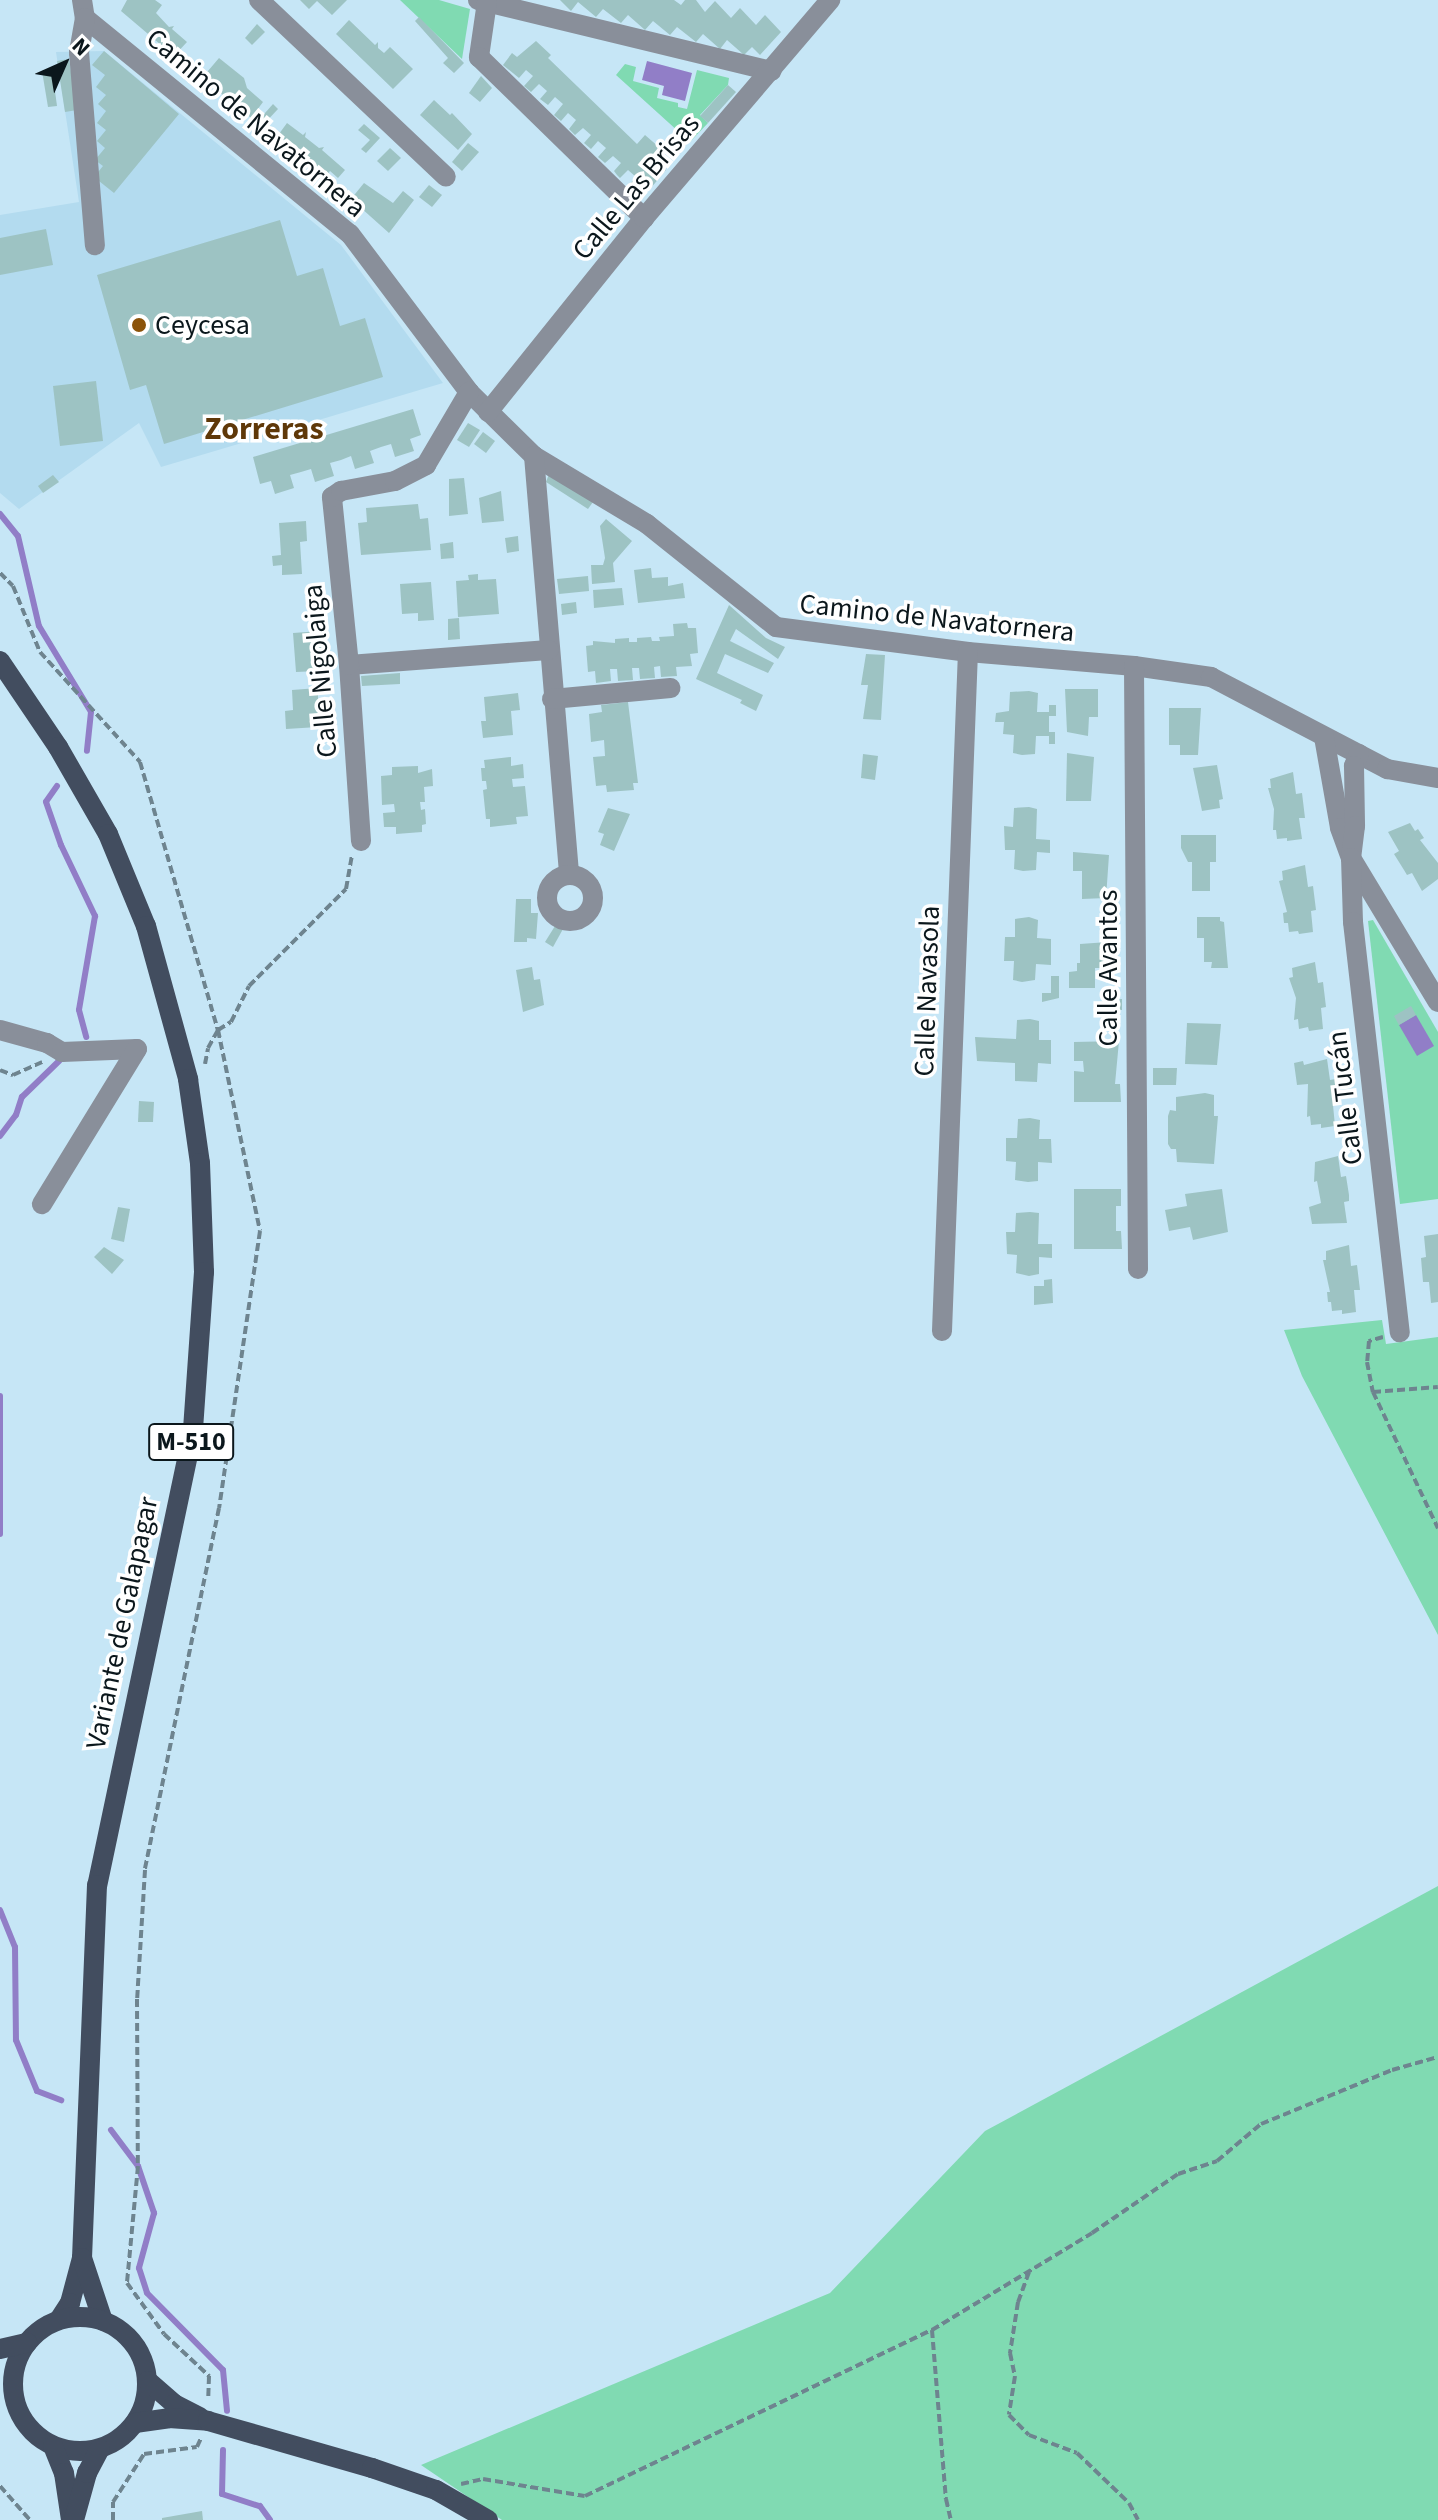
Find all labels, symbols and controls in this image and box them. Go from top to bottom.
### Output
street label: Camino de Navatornera [139,21,373,225]
north arrow [24,24,104,104]
text: N [64,31,97,64]
street label: Calle Las Brisas [565,107,707,267]
place label: Ceycesa [155,308,250,342]
marker: Ceycesa [130,316,148,334]
district label: Zorreras [204,410,324,448]
street label: Calle Nigolaiga [296,583,344,759]
street label: Camino de Navatornera [798,587,1076,649]
street label: Calle Avantos [1091,890,1125,1046]
street label: Calle Navasola [907,905,947,1077]
street label: Calle Tucán [1320,1029,1370,1167]
road number: M-510 [147,1420,235,1464]
street label: Variante de Galapagar [79,1494,165,1752]

